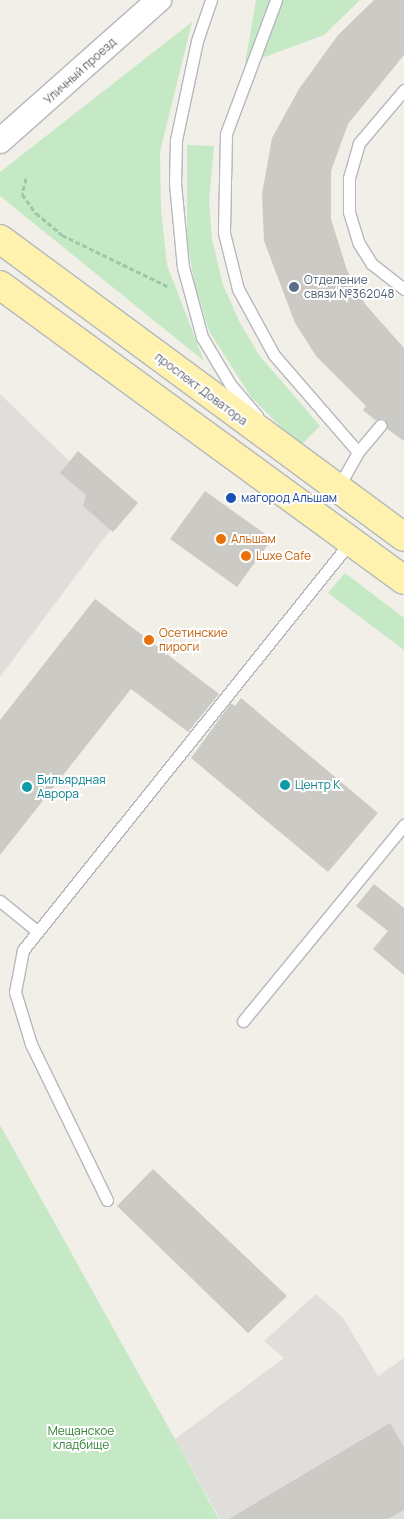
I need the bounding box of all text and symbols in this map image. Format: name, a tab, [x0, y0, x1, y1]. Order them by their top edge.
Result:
street label: Уличный проезд	[41, 35, 119, 107]
place label: Отделение связи №362048	[304, 273, 395, 301]
marker: Отделение связи №362048	[288, 281, 300, 293]
street label: проспект Доватора	[152, 350, 250, 428]
place label: магород Альшам	[241, 491, 337, 505]
marker: магород Альшам	[225, 492, 237, 504]
place label: Альшам	[231, 532, 276, 546]
marker: Альшам	[215, 533, 227, 545]
place label: Luxe Cafe	[256, 549, 311, 563]
marker: Luxe Cafe	[240, 550, 252, 562]
place label: Осетинские пироги	[159, 626, 228, 654]
marker: Осетинские пироги	[143, 634, 155, 646]
place label: Бильярдная Аврора	[37, 773, 106, 801]
place label: Центр К	[295, 778, 340, 792]
marker: Центр К	[279, 779, 291, 791]
marker: Бильярдная Аврора	[21, 781, 33, 793]
park label: Мещанское кладбище	[48, 1424, 114, 1452]

